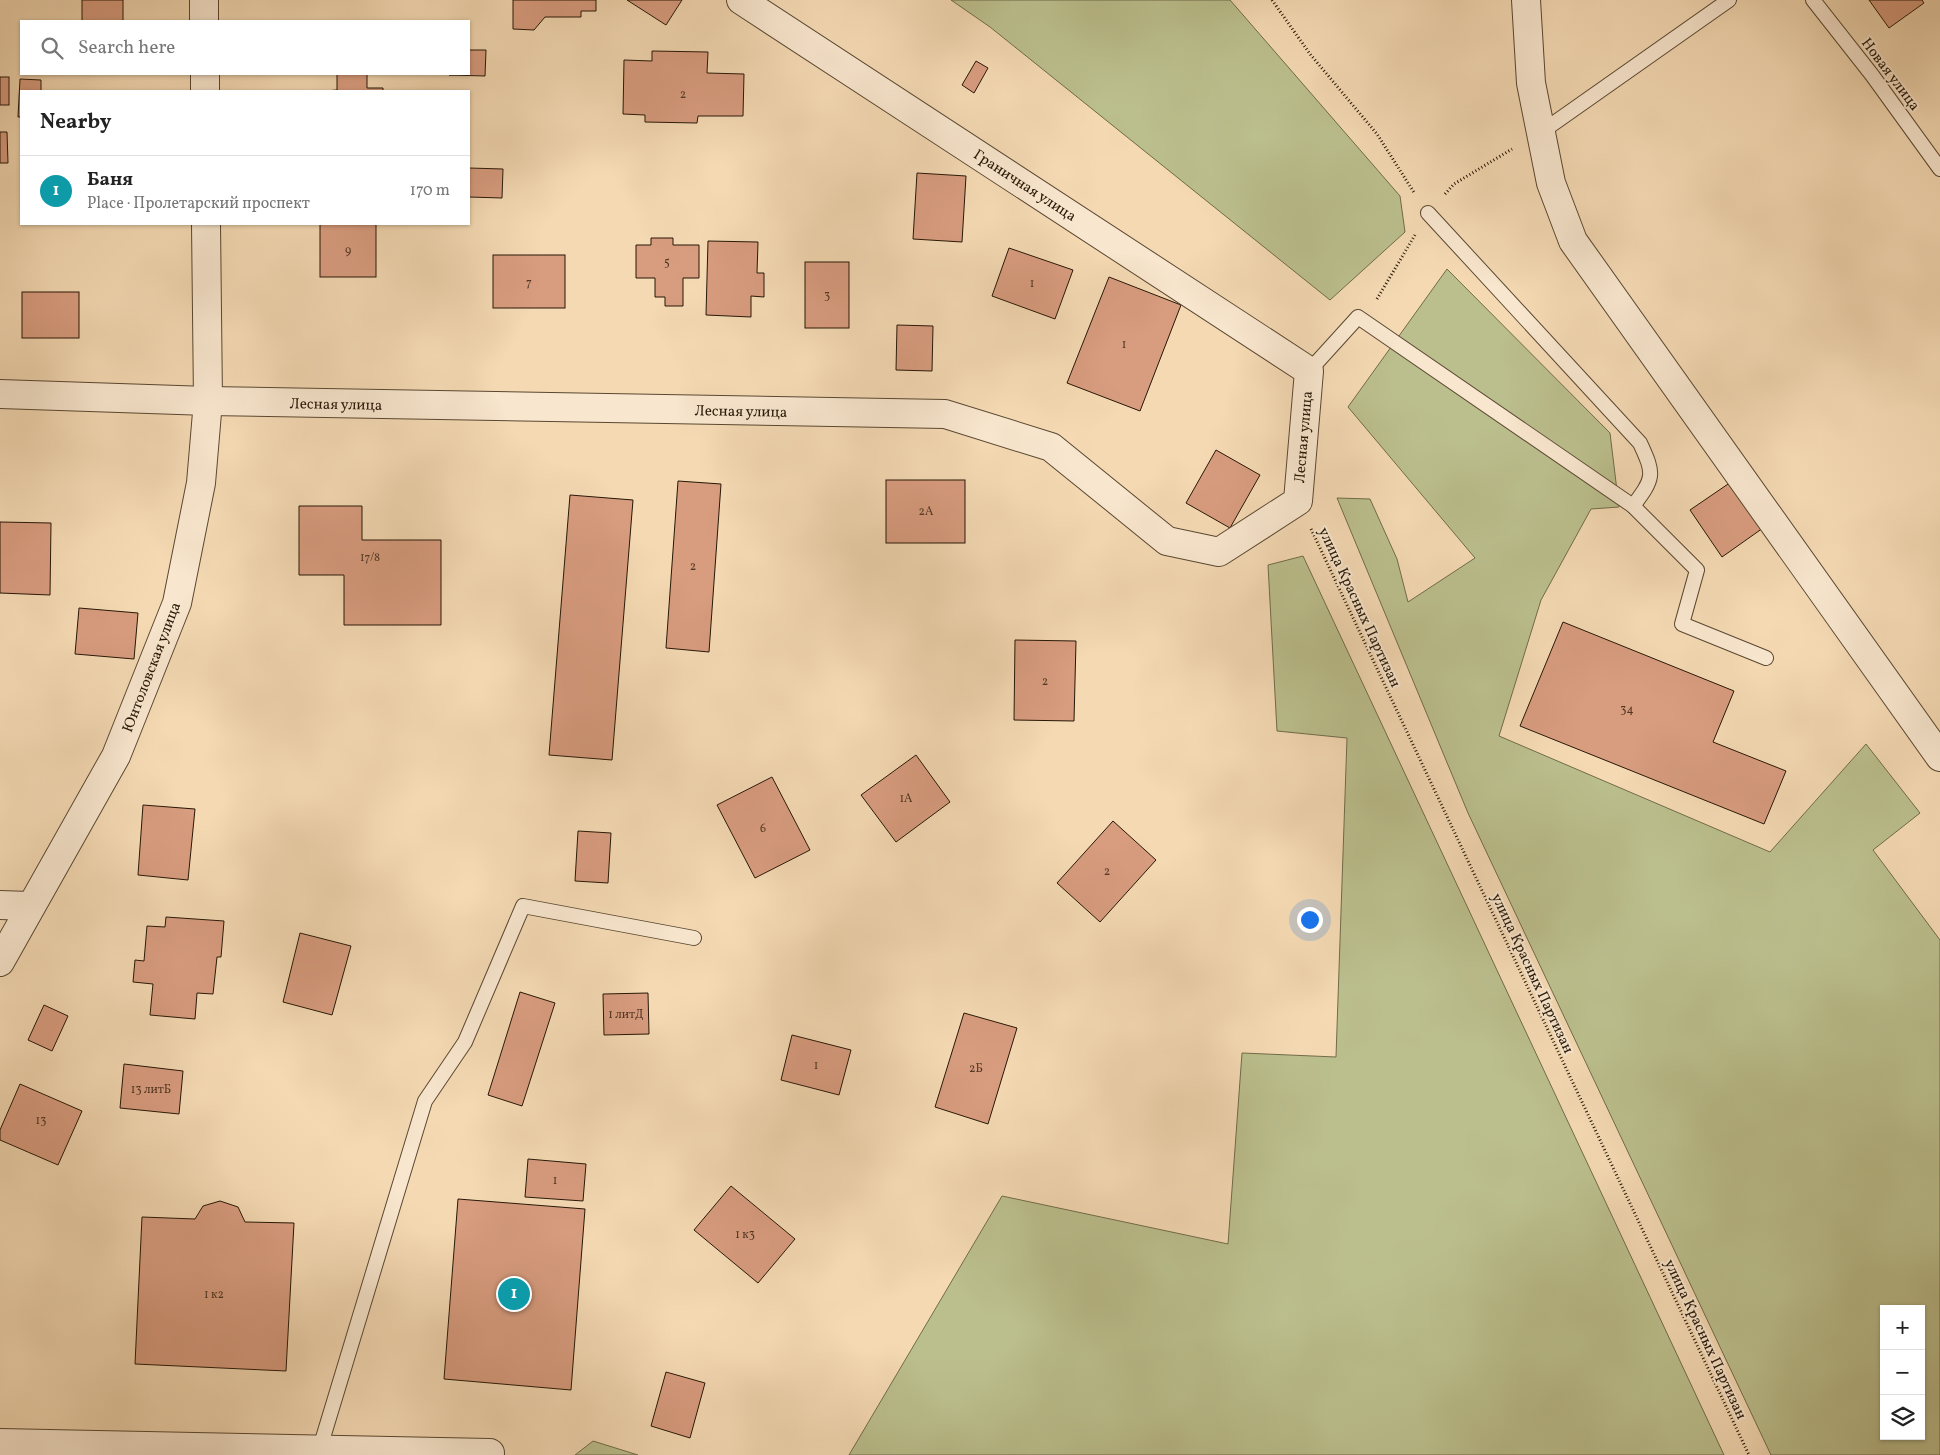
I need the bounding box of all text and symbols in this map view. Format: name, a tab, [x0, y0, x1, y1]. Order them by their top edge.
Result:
search box	[20, 20, 470, 75]
icon: search	[38, 34, 66, 62]
street label: Новая улица	[1855, 34, 1924, 116]
text: Search here	[78, 35, 175, 61]
house number: 2	[680, 87, 686, 103]
text: Nearby	[40, 108, 111, 137]
street label: Граничная улица	[969, 145, 1080, 227]
text: Баня	[87, 167, 133, 193]
text: 1	[53, 180, 59, 202]
text: 170 m	[410, 180, 450, 202]
text: Place · Пролетарский проспект	[87, 193, 310, 215]
house number: 9	[345, 243, 351, 259]
house number: 5	[664, 255, 670, 271]
house number: 7	[526, 275, 532, 291]
house number: 1	[1030, 276, 1034, 292]
house number: 3	[824, 288, 830, 304]
house number: 1	[1122, 337, 1126, 353]
street label: Лесная улица	[1290, 390, 1319, 484]
street label: Лесная улица	[289, 394, 382, 417]
street label: Лесная улица	[694, 401, 787, 424]
house number: 2А	[919, 504, 934, 520]
street label: улица Красных Партизан	[1312, 524, 1405, 691]
house number: 17/8	[360, 550, 380, 566]
house number: 2	[690, 559, 696, 575]
street label: Юнтоловская улица	[118, 599, 187, 736]
house number: 2	[1042, 674, 1048, 690]
house number: 34	[1620, 702, 1634, 718]
house number: 1А	[899, 791, 913, 807]
house number: 6	[760, 821, 766, 837]
house number: 2	[1104, 864, 1110, 880]
street label: улица Красных Партизан	[1485, 890, 1578, 1057]
your location	[1297, 907, 1323, 933]
house number: 1 литД	[608, 1007, 644, 1023]
house number: 1	[814, 1058, 818, 1074]
house number: 2Б	[969, 1061, 983, 1077]
house number: 13 литБ	[131, 1082, 171, 1098]
house number: 13	[36, 1113, 46, 1129]
house number: 1	[553, 1173, 557, 1189]
house number: 1 к3	[735, 1227, 755, 1243]
street label: улица Красных Партизан	[1658, 1256, 1751, 1423]
pin: 1	[498, 1275, 530, 1313]
house number: 1 к2	[204, 1287, 224, 1303]
map controls	[1880, 1305, 1925, 1440]
button: +	[1880, 1305, 1925, 1350]
button: −	[1880, 1350, 1925, 1395]
button: layers	[1880, 1395, 1925, 1440]

